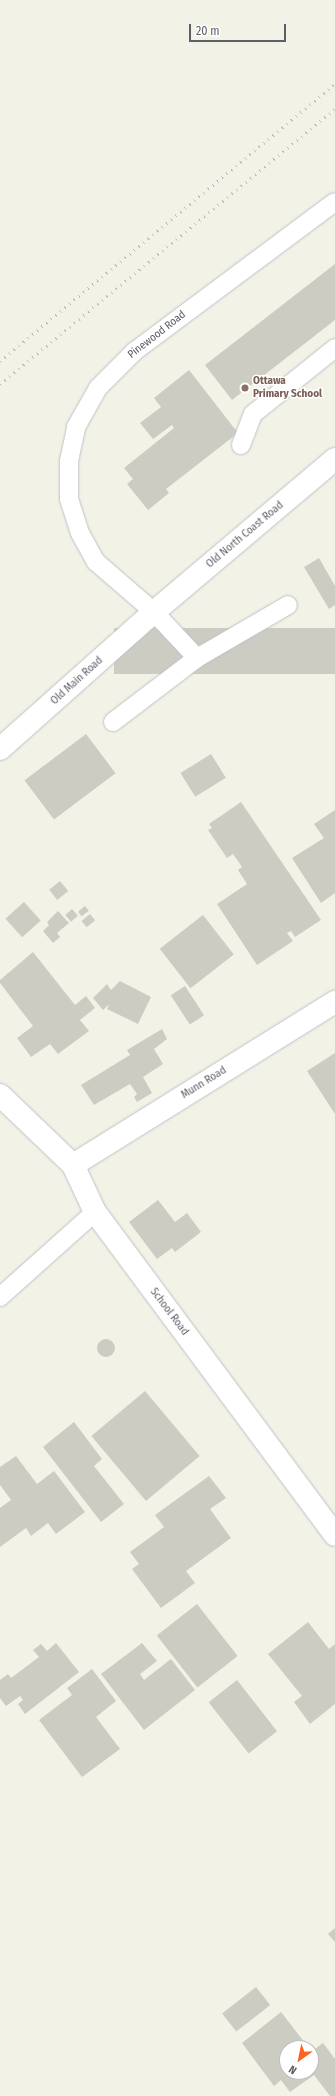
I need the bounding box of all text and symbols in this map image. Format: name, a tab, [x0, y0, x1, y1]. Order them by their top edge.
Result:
scale bar	[191, 16, 288, 42]
text: 20 m	[196, 24, 220, 38]
street label: Pinewood Road	[125, 308, 189, 362]
place label: Ottawa Primary School	[253, 375, 322, 401]
marker: Ottawa Primary School	[240, 383, 250, 393]
street label: Old North Coast Road	[204, 499, 286, 571]
street label: Old Main Road	[48, 654, 106, 708]
street label: Munn Road	[179, 1064, 229, 1102]
street label: School Road	[147, 1286, 191, 1338]
north arrow	[279, 2040, 319, 2080]
text: N	[286, 2062, 299, 2077]

